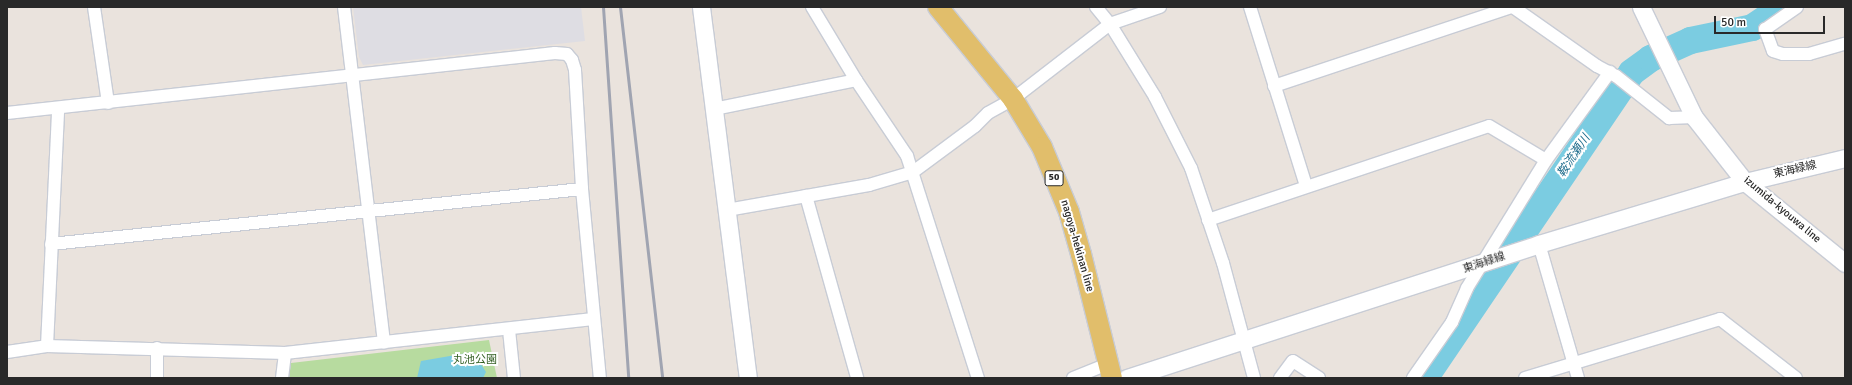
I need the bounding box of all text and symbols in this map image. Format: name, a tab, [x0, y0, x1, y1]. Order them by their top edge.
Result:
scale bar	[1716, 8, 1827, 34]
text: 50 m	[1721, 15, 1746, 30]
water label: 鞍流瀬川	[1555, 132, 1593, 180]
street label: 東海緑線	[1772, 159, 1818, 181]
road number: 50	[1044, 170, 1064, 186]
street label: izumida-kyouwa line	[1741, 174, 1823, 246]
street label: nagoya-hekinan line	[1058, 199, 1096, 293]
street label: 東海緑線	[1461, 250, 1507, 276]
park label: 丸池公園	[453, 353, 497, 367]

